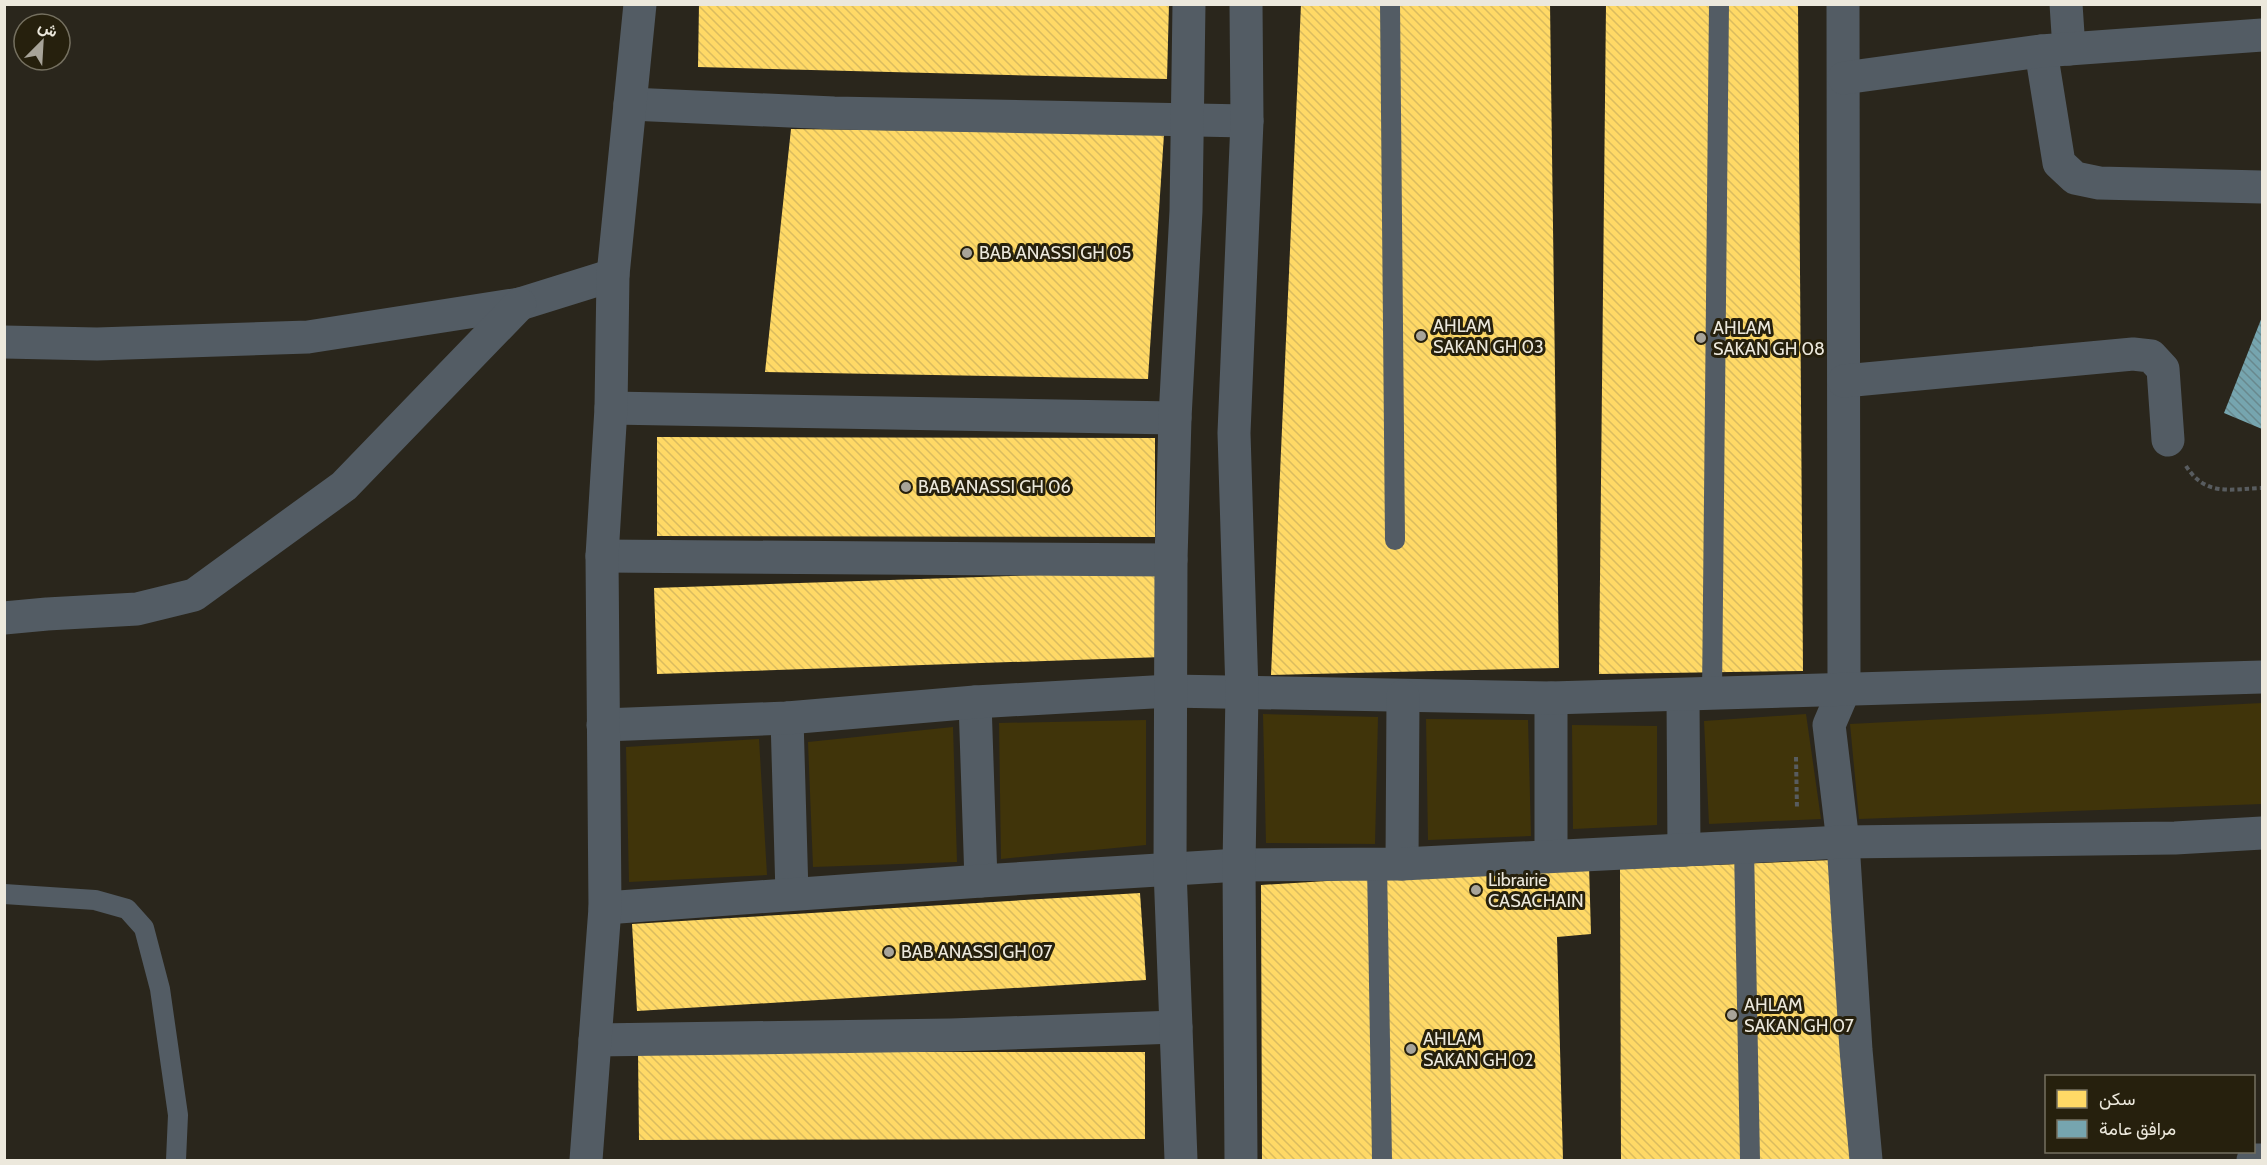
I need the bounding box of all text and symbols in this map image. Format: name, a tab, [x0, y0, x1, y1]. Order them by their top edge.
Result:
north arrow	[12, 12, 72, 72]
text: ش	[35, 16, 61, 41]
place label: BAB ANASSI GH 05	[979, 242, 1131, 264]
marker: BAB ANASSI GH 05	[960, 246, 974, 260]
place label: AHLAM SAKAN GH 03	[1433, 315, 1544, 358]
place label: AHLAM SAKAN GH 08	[1713, 317, 1825, 360]
marker: AHLAM SAKAN GH 03	[1414, 329, 1428, 343]
marker: AHLAM SAKAN GH 08	[1694, 331, 1708, 345]
place label: BAB ANASSI GH 06	[918, 476, 1071, 498]
marker: BAB ANASSI GH 06	[899, 480, 913, 494]
place label: Librairie CASACHAIN	[1488, 869, 1584, 912]
marker: Librairie CASACHAIN	[1469, 883, 1483, 897]
place label: BAB ANASSI GH 07	[901, 941, 1052, 963]
marker: BAB ANASSI GH 07	[882, 945, 896, 959]
place label: AHLAM SAKAN GH 07	[1744, 994, 1854, 1037]
marker: AHLAM SAKAN GH 07	[1725, 1008, 1739, 1022]
place label: AHLAM SAKAN GH 02	[1423, 1028, 1533, 1071]
marker: AHLAM SAKAN GH 02	[1404, 1042, 1418, 1056]
legend	[2045, 1075, 2255, 1153]
text: سكن	[2099, 1088, 2135, 1110]
text: مرافق عامة	[2099, 1118, 2176, 1140]

